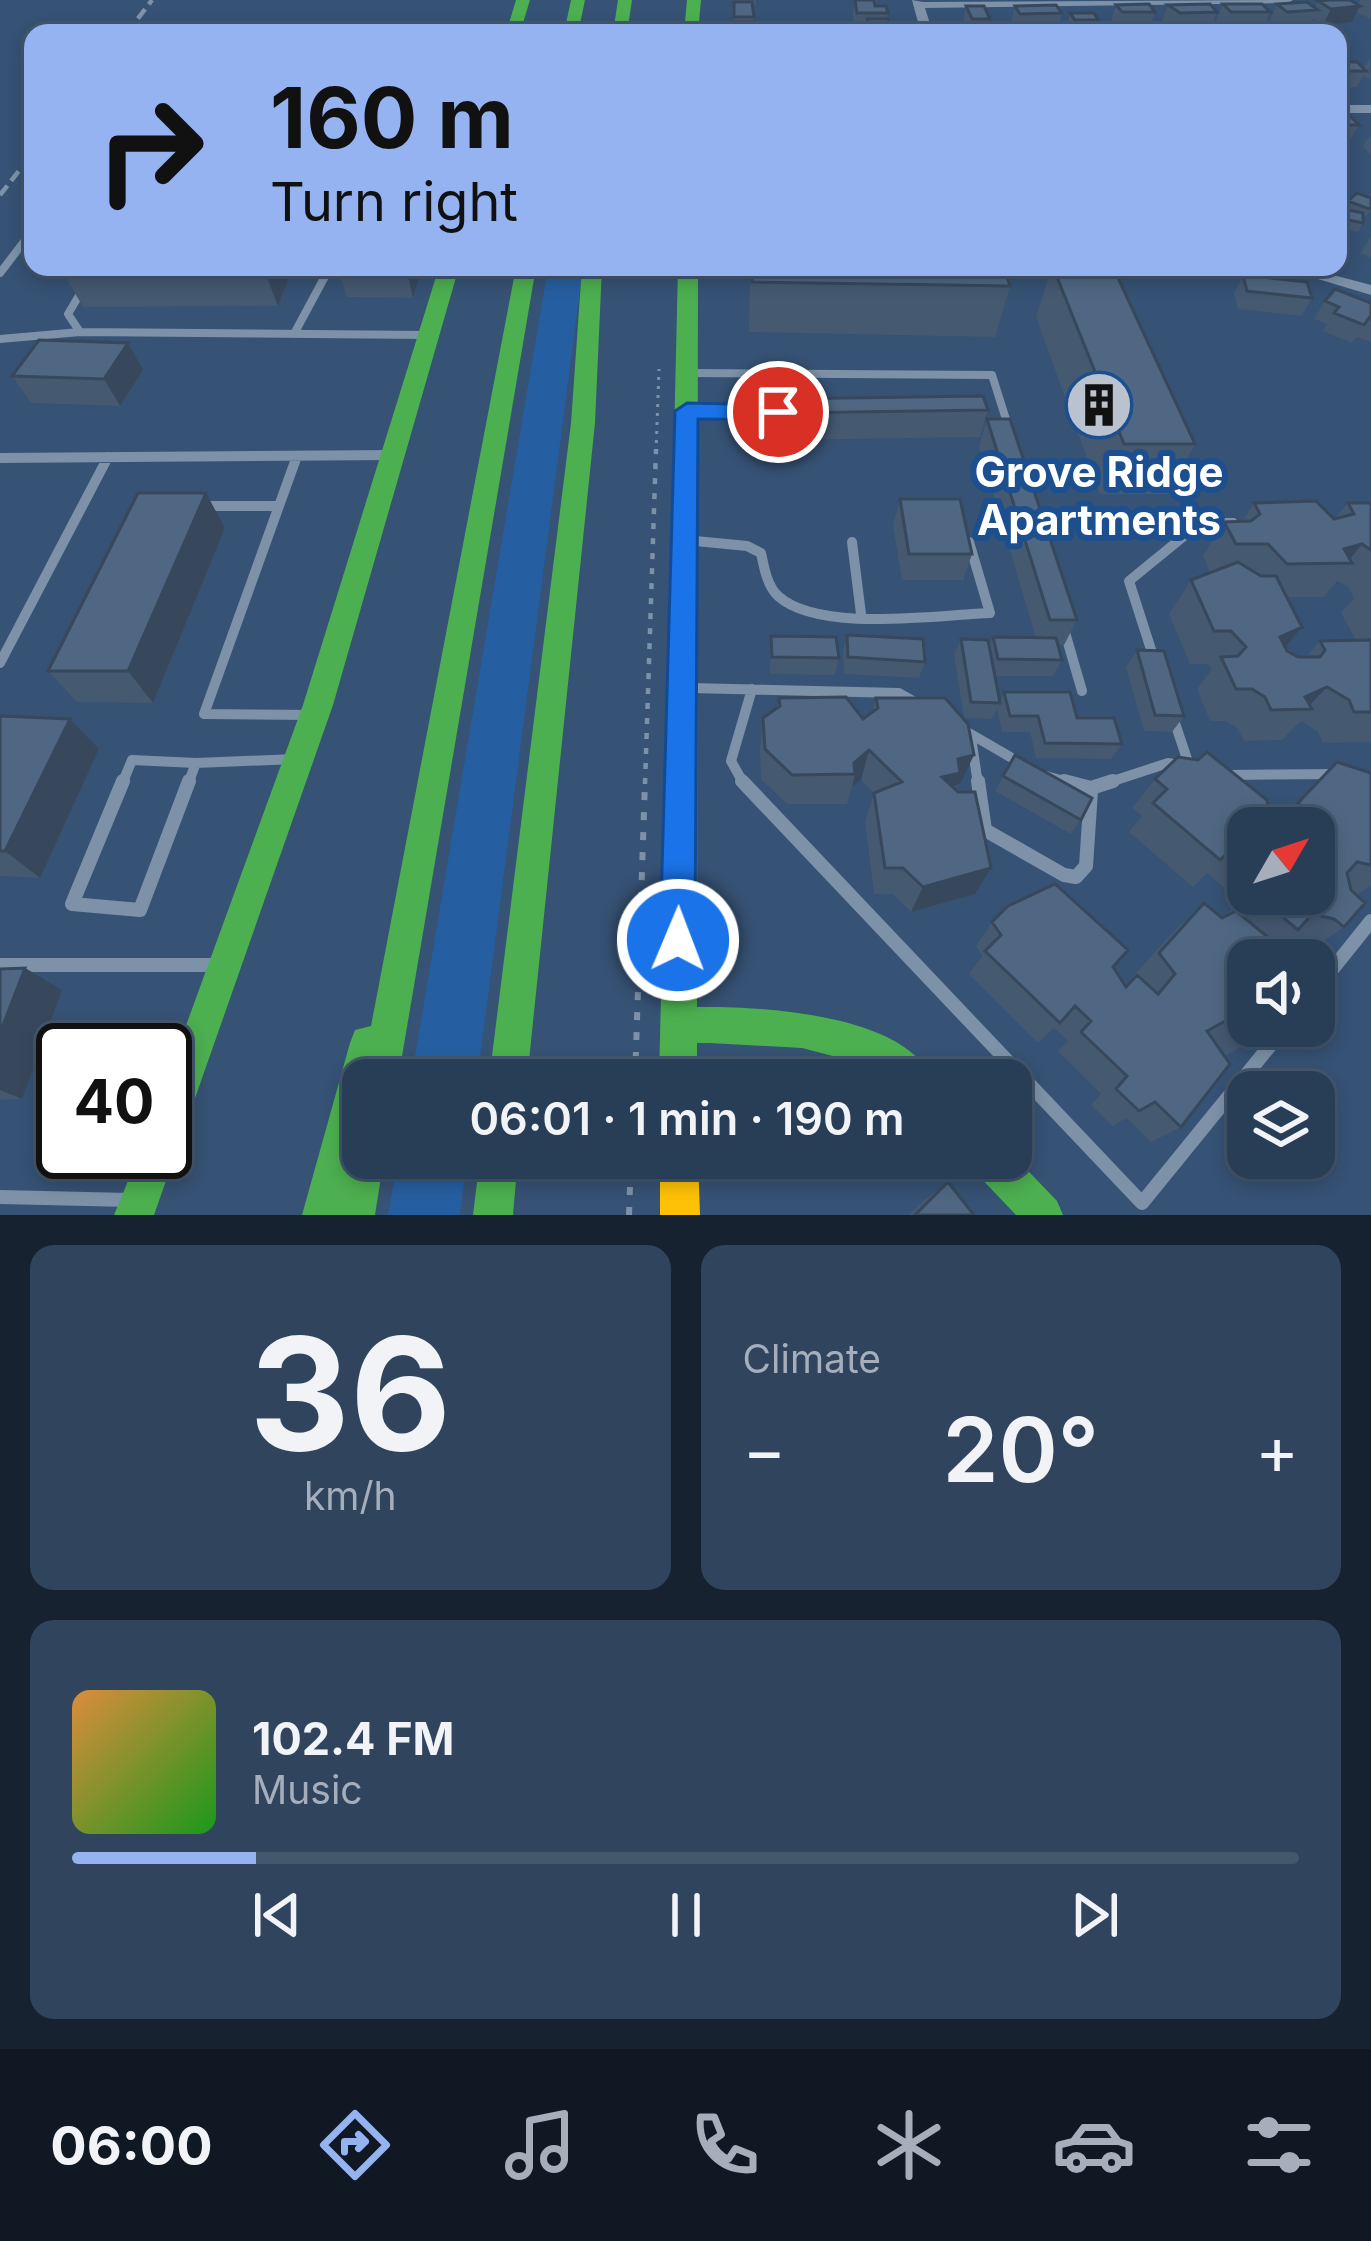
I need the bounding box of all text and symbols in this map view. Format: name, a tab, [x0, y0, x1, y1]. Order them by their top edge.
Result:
text: 160 m	[270, 67, 514, 168]
icon: right	[72, 72, 228, 228]
text: Turn right	[270, 169, 518, 234]
pin	[727, 361, 829, 463]
building icon: Grove Ridge Apartments	[1064, 370, 1134, 440]
icon: arrive	[745, 379, 811, 445]
place label: Grove Ridge Apartments	[975, 446, 1224, 545]
north arrow	[1227, 807, 1335, 915]
map controls	[1227, 807, 1335, 1179]
position arrow	[615, 877, 741, 1003]
button: sound	[1227, 939, 1335, 1047]
speed limit sign: 40	[36, 1023, 192, 1179]
button: layers	[1227, 1071, 1335, 1179]
text: 06:01 · 1 min · 190 m	[469, 1091, 905, 1146]
text: 36	[249, 1299, 451, 1488]
text: Climate	[743, 1335, 881, 1382]
text: 20°	[942, 1395, 1099, 1504]
text: −	[743, 1410, 786, 1490]
text: +	[1255, 1410, 1299, 1490]
text: km/h	[304, 1472, 397, 1519]
text: 102.4 FM	[252, 1711, 455, 1766]
text: Music	[252, 1766, 363, 1813]
icon: previous	[244, 1882, 310, 1948]
icon: pause	[653, 1882, 719, 1948]
icon: next	[1062, 1882, 1128, 1948]
icon: directions	[313, 2103, 397, 2187]
icon: music	[498, 2103, 582, 2187]
icon: phone	[683, 2103, 767, 2187]
icon: climate	[867, 2103, 951, 2187]
icon: car	[1052, 2103, 1136, 2187]
icon: filters	[1237, 2103, 1321, 2187]
text: 06:00	[50, 2113, 213, 2178]

